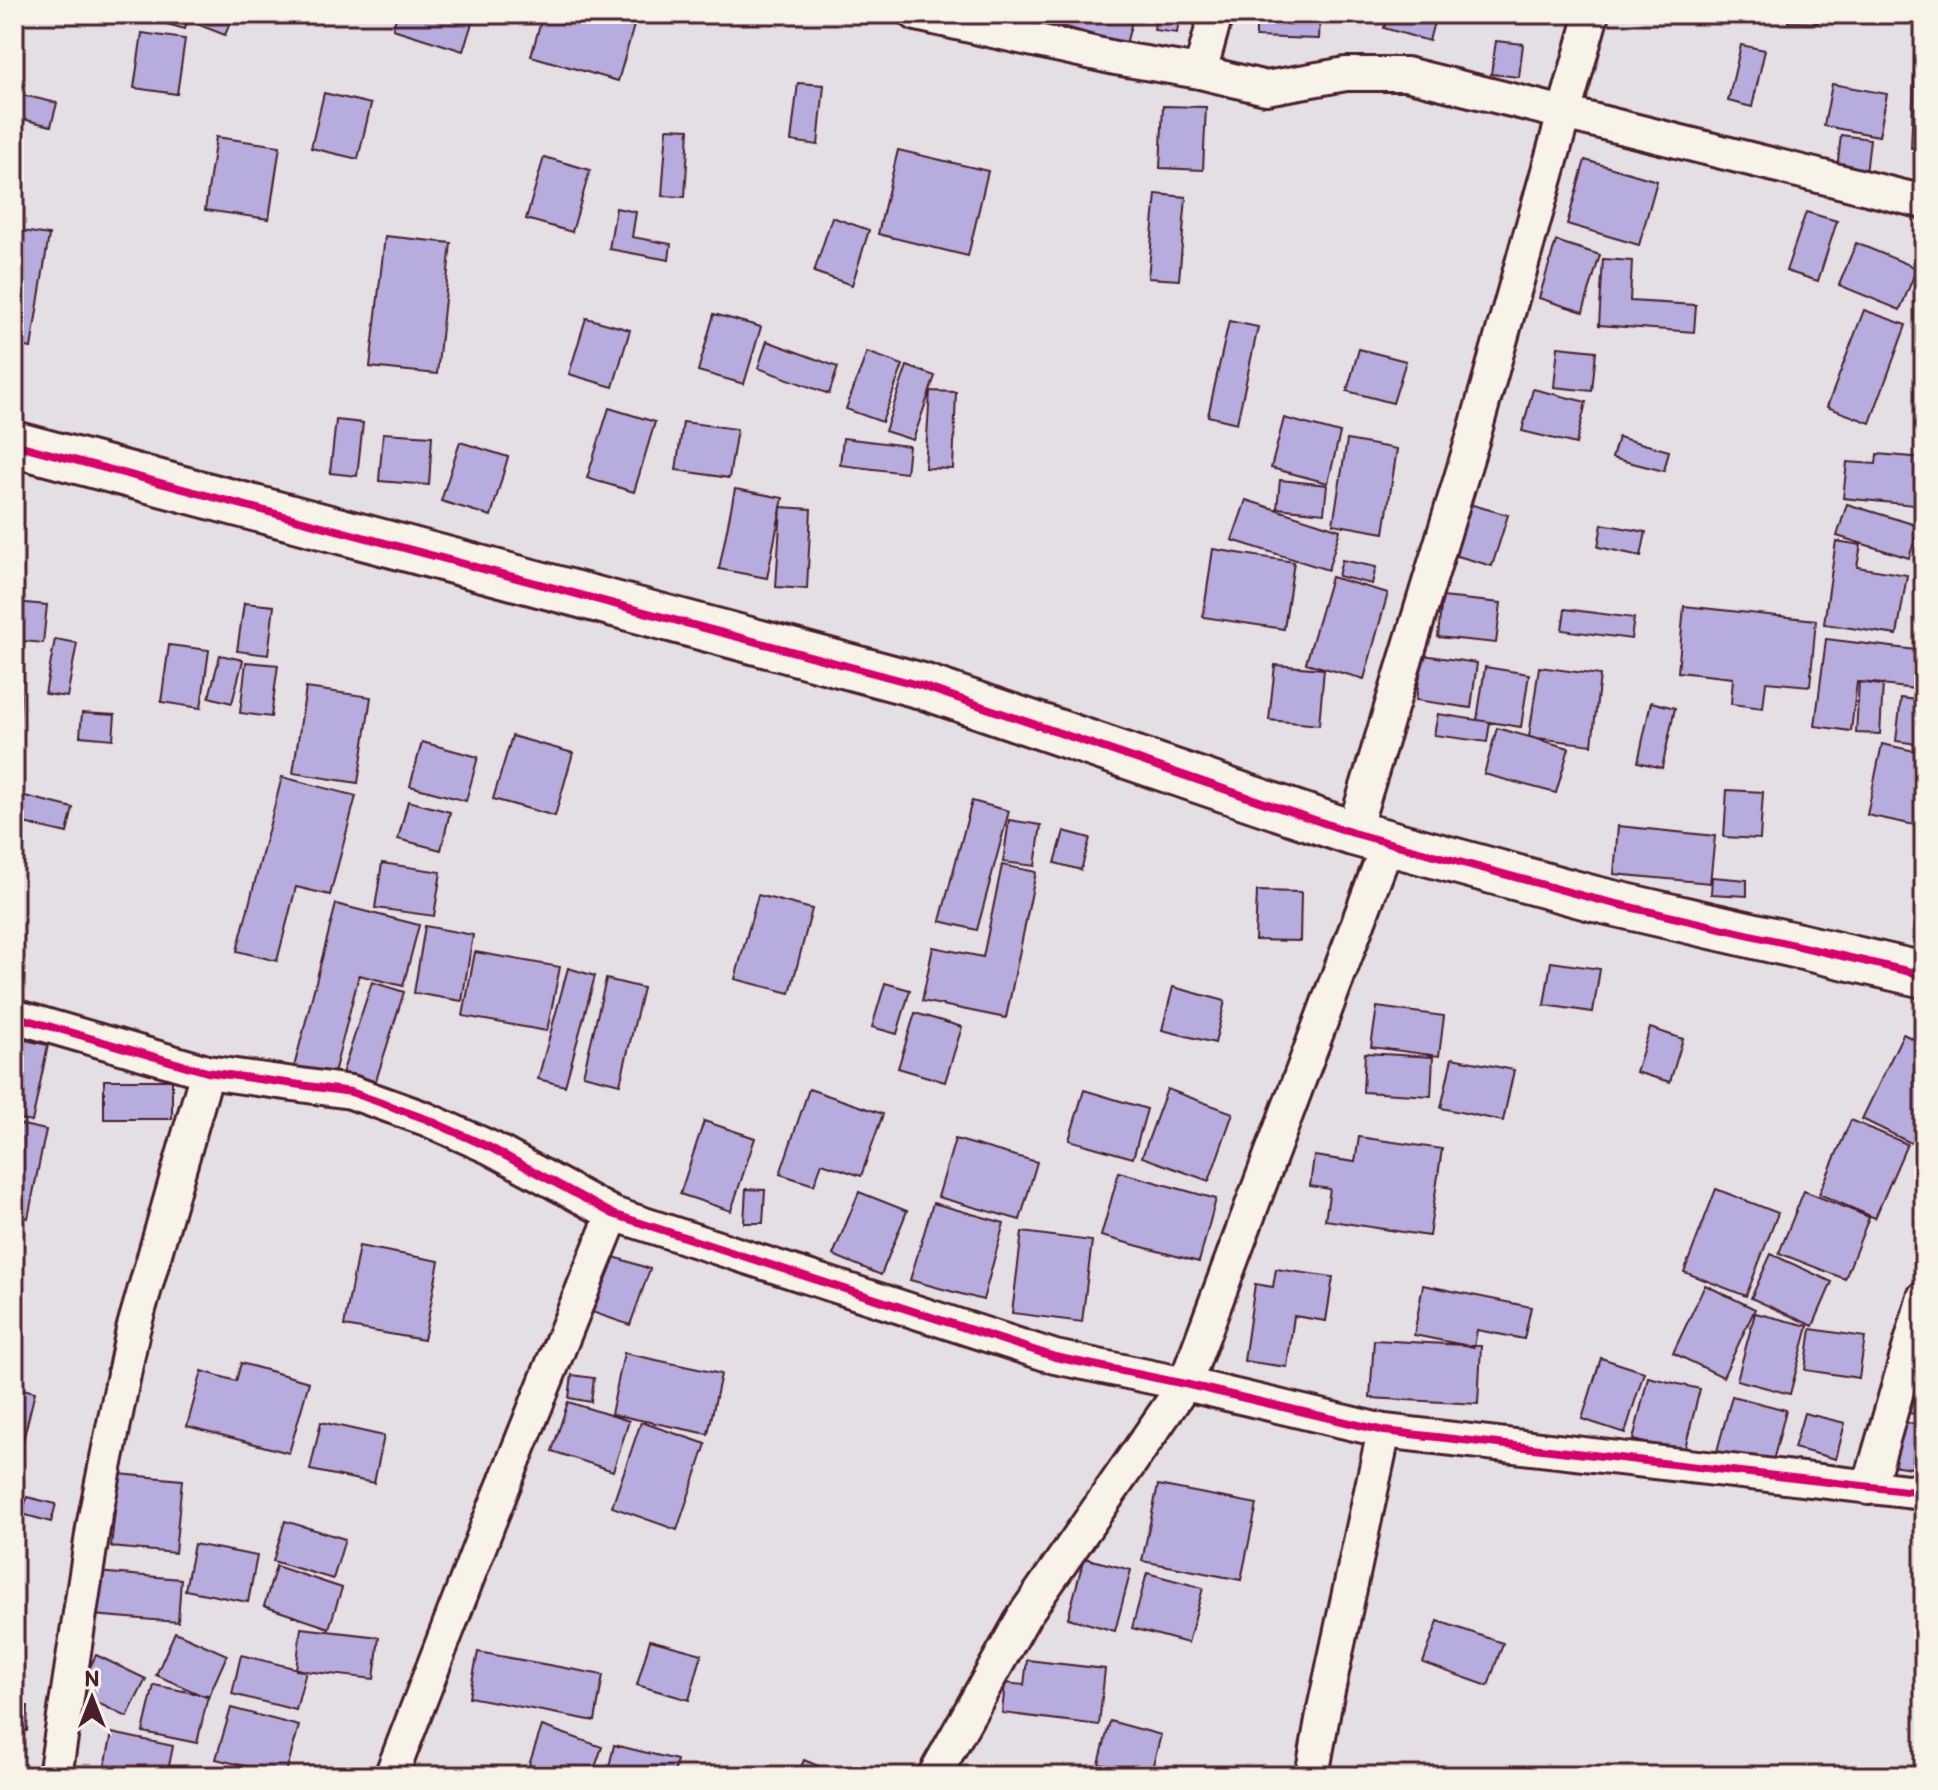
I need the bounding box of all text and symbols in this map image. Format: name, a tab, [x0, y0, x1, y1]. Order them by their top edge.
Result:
north arrow	[52, 1658, 132, 1738]
text: N	[85, 1665, 99, 1692]

